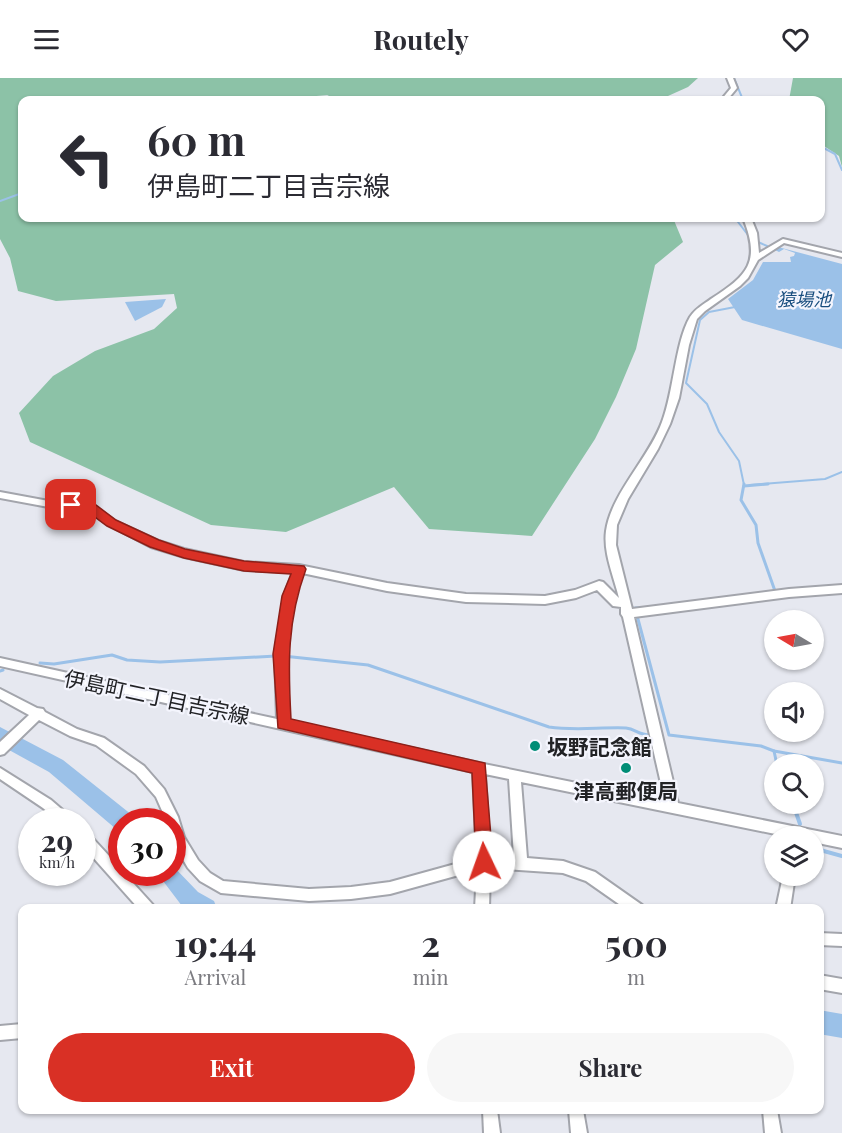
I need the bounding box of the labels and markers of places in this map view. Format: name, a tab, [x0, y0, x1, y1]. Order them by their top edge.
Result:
pin	[45, 479, 96, 530]
place label: 坂野記念館	[547, 732, 652, 760]
marker: 坂野記念館	[528, 739, 542, 753]
marker: 津高郵便局	[619, 761, 633, 775]
place label: 津高郵便局	[574, 776, 679, 804]

